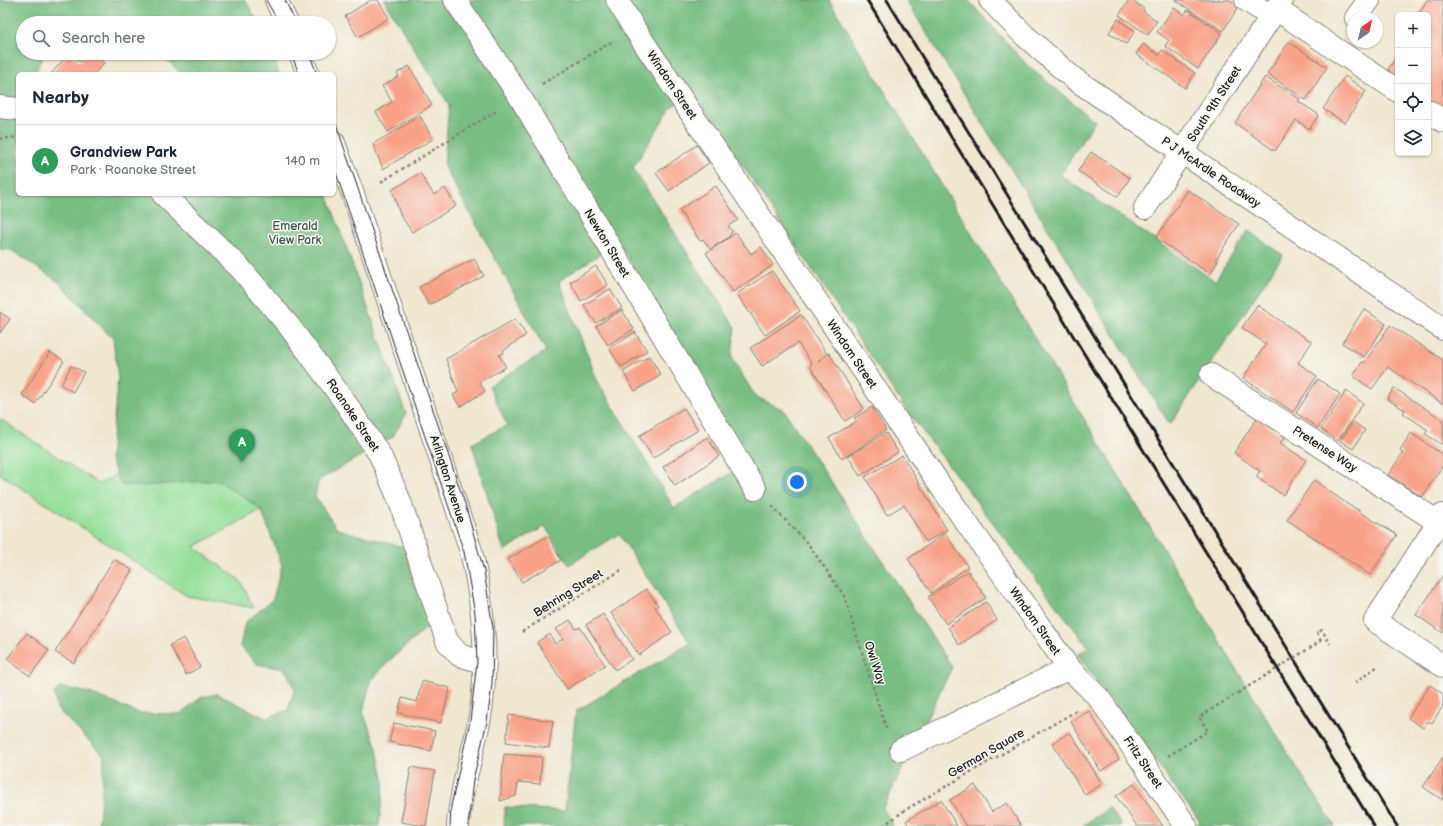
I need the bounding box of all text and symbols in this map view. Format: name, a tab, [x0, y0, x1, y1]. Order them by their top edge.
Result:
north arrow	[1347, 12, 1383, 48]
map controls	[1395, 12, 1431, 156]
button: +	[1395, 12, 1431, 48]
search box	[16, 16, 336, 60]
icon: search	[30, 27, 52, 49]
text: Search here	[62, 29, 145, 48]
street label: Windom Street	[643, 48, 700, 123]
button: −	[1395, 48, 1431, 84]
street label: South 9th Street	[1184, 63, 1245, 145]
button: locate	[1395, 84, 1431, 120]
text: Nearby	[32, 88, 89, 108]
button: layers	[1395, 120, 1431, 156]
street label: P J McArdle Roadway	[1158, 134, 1264, 212]
text: Grandview Park	[70, 143, 177, 162]
text: A	[41, 153, 49, 169]
text: 140 m	[285, 153, 320, 169]
text: Park · Roanoke Street	[70, 162, 196, 178]
street label: Newton Street	[580, 206, 633, 280]
park label: Emerald View Park	[269, 219, 321, 248]
street label: Windom Street	[823, 317, 880, 392]
street label: Roanoke Street	[323, 376, 383, 455]
street label: Pretense Way	[1290, 423, 1360, 476]
pin: A	[229, 429, 255, 462]
street label: Arlington Avenue	[426, 433, 469, 525]
your location	[787, 472, 807, 492]
street label: Behring Street	[531, 566, 606, 621]
street label: Windom Street	[1006, 584, 1064, 658]
street label: Owl Way	[860, 639, 889, 687]
street label: German Square	[945, 725, 1027, 781]
street label: Fritz Street	[1120, 733, 1166, 791]

